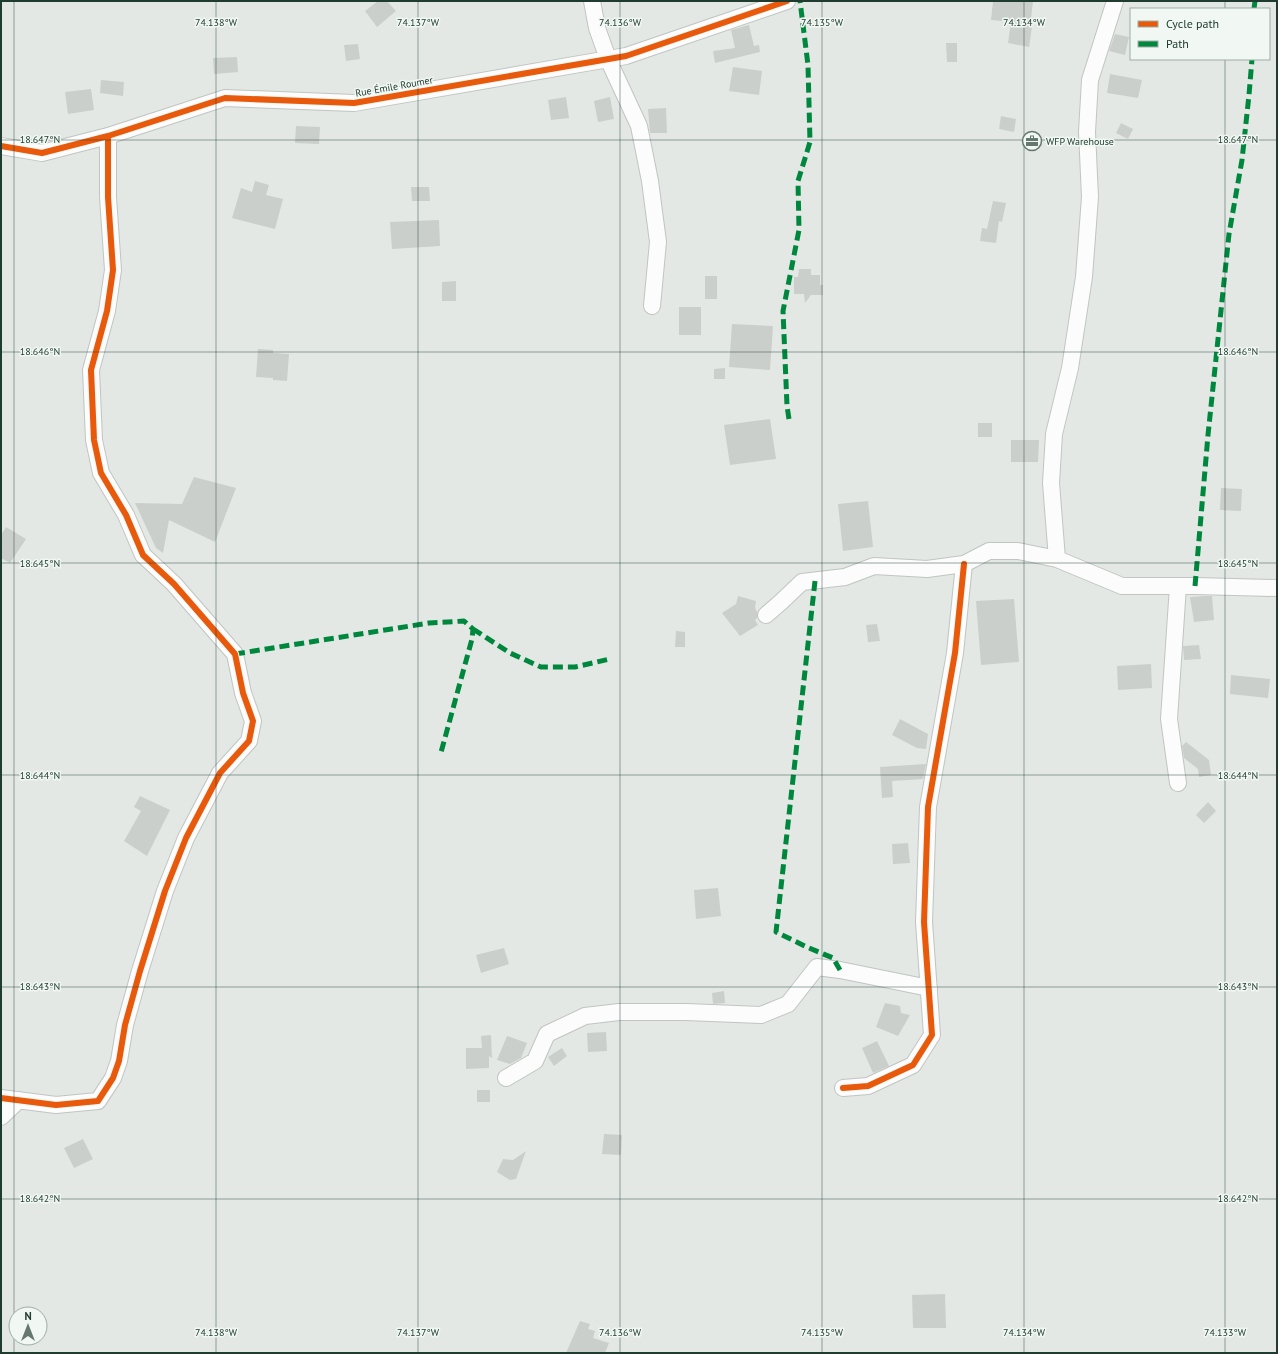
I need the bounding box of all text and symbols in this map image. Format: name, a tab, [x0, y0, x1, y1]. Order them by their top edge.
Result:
legend	[1130, 8, 1270, 60]
text: 74.138°W	[195, 16, 238, 29]
text: 74.137°W	[397, 16, 440, 29]
text: 74.136°W	[599, 16, 642, 29]
text: 74.135°W	[801, 16, 844, 29]
text: 74.134°W	[1003, 16, 1046, 29]
text: Cycle path	[1166, 16, 1219, 31]
text: Path	[1166, 36, 1189, 51]
street label: Rue Émile Roumer	[354, 73, 435, 100]
office icon: WFP Warehouse	[1021, 130, 1043, 152]
text: 18.647°N	[20, 133, 60, 146]
text: 18.647°N	[1218, 133, 1258, 146]
place label: WFP Warehouse	[1046, 135, 1114, 148]
text: 18.646°N	[20, 345, 60, 358]
text: 18.646°N	[1218, 345, 1258, 358]
text: 18.645°N	[20, 557, 60, 570]
text: 18.645°N	[1218, 557, 1258, 570]
text: 18.644°N	[20, 769, 60, 782]
text: 18.644°N	[1218, 769, 1258, 782]
text: 18.643°N	[20, 980, 60, 993]
text: 18.643°N	[1218, 980, 1258, 993]
text: 18.642°N	[20, 1192, 60, 1205]
text: 18.642°N	[1218, 1192, 1258, 1205]
north arrow	[8, 1306, 48, 1346]
text: N	[24, 1309, 32, 1323]
text: 74.138°W	[195, 1326, 238, 1339]
text: 74.137°W	[397, 1326, 440, 1339]
text: 74.136°W	[599, 1326, 642, 1339]
text: 74.135°W	[801, 1326, 844, 1339]
text: 74.134°W	[1003, 1326, 1046, 1339]
text: 74.133°W	[1204, 1326, 1247, 1339]

